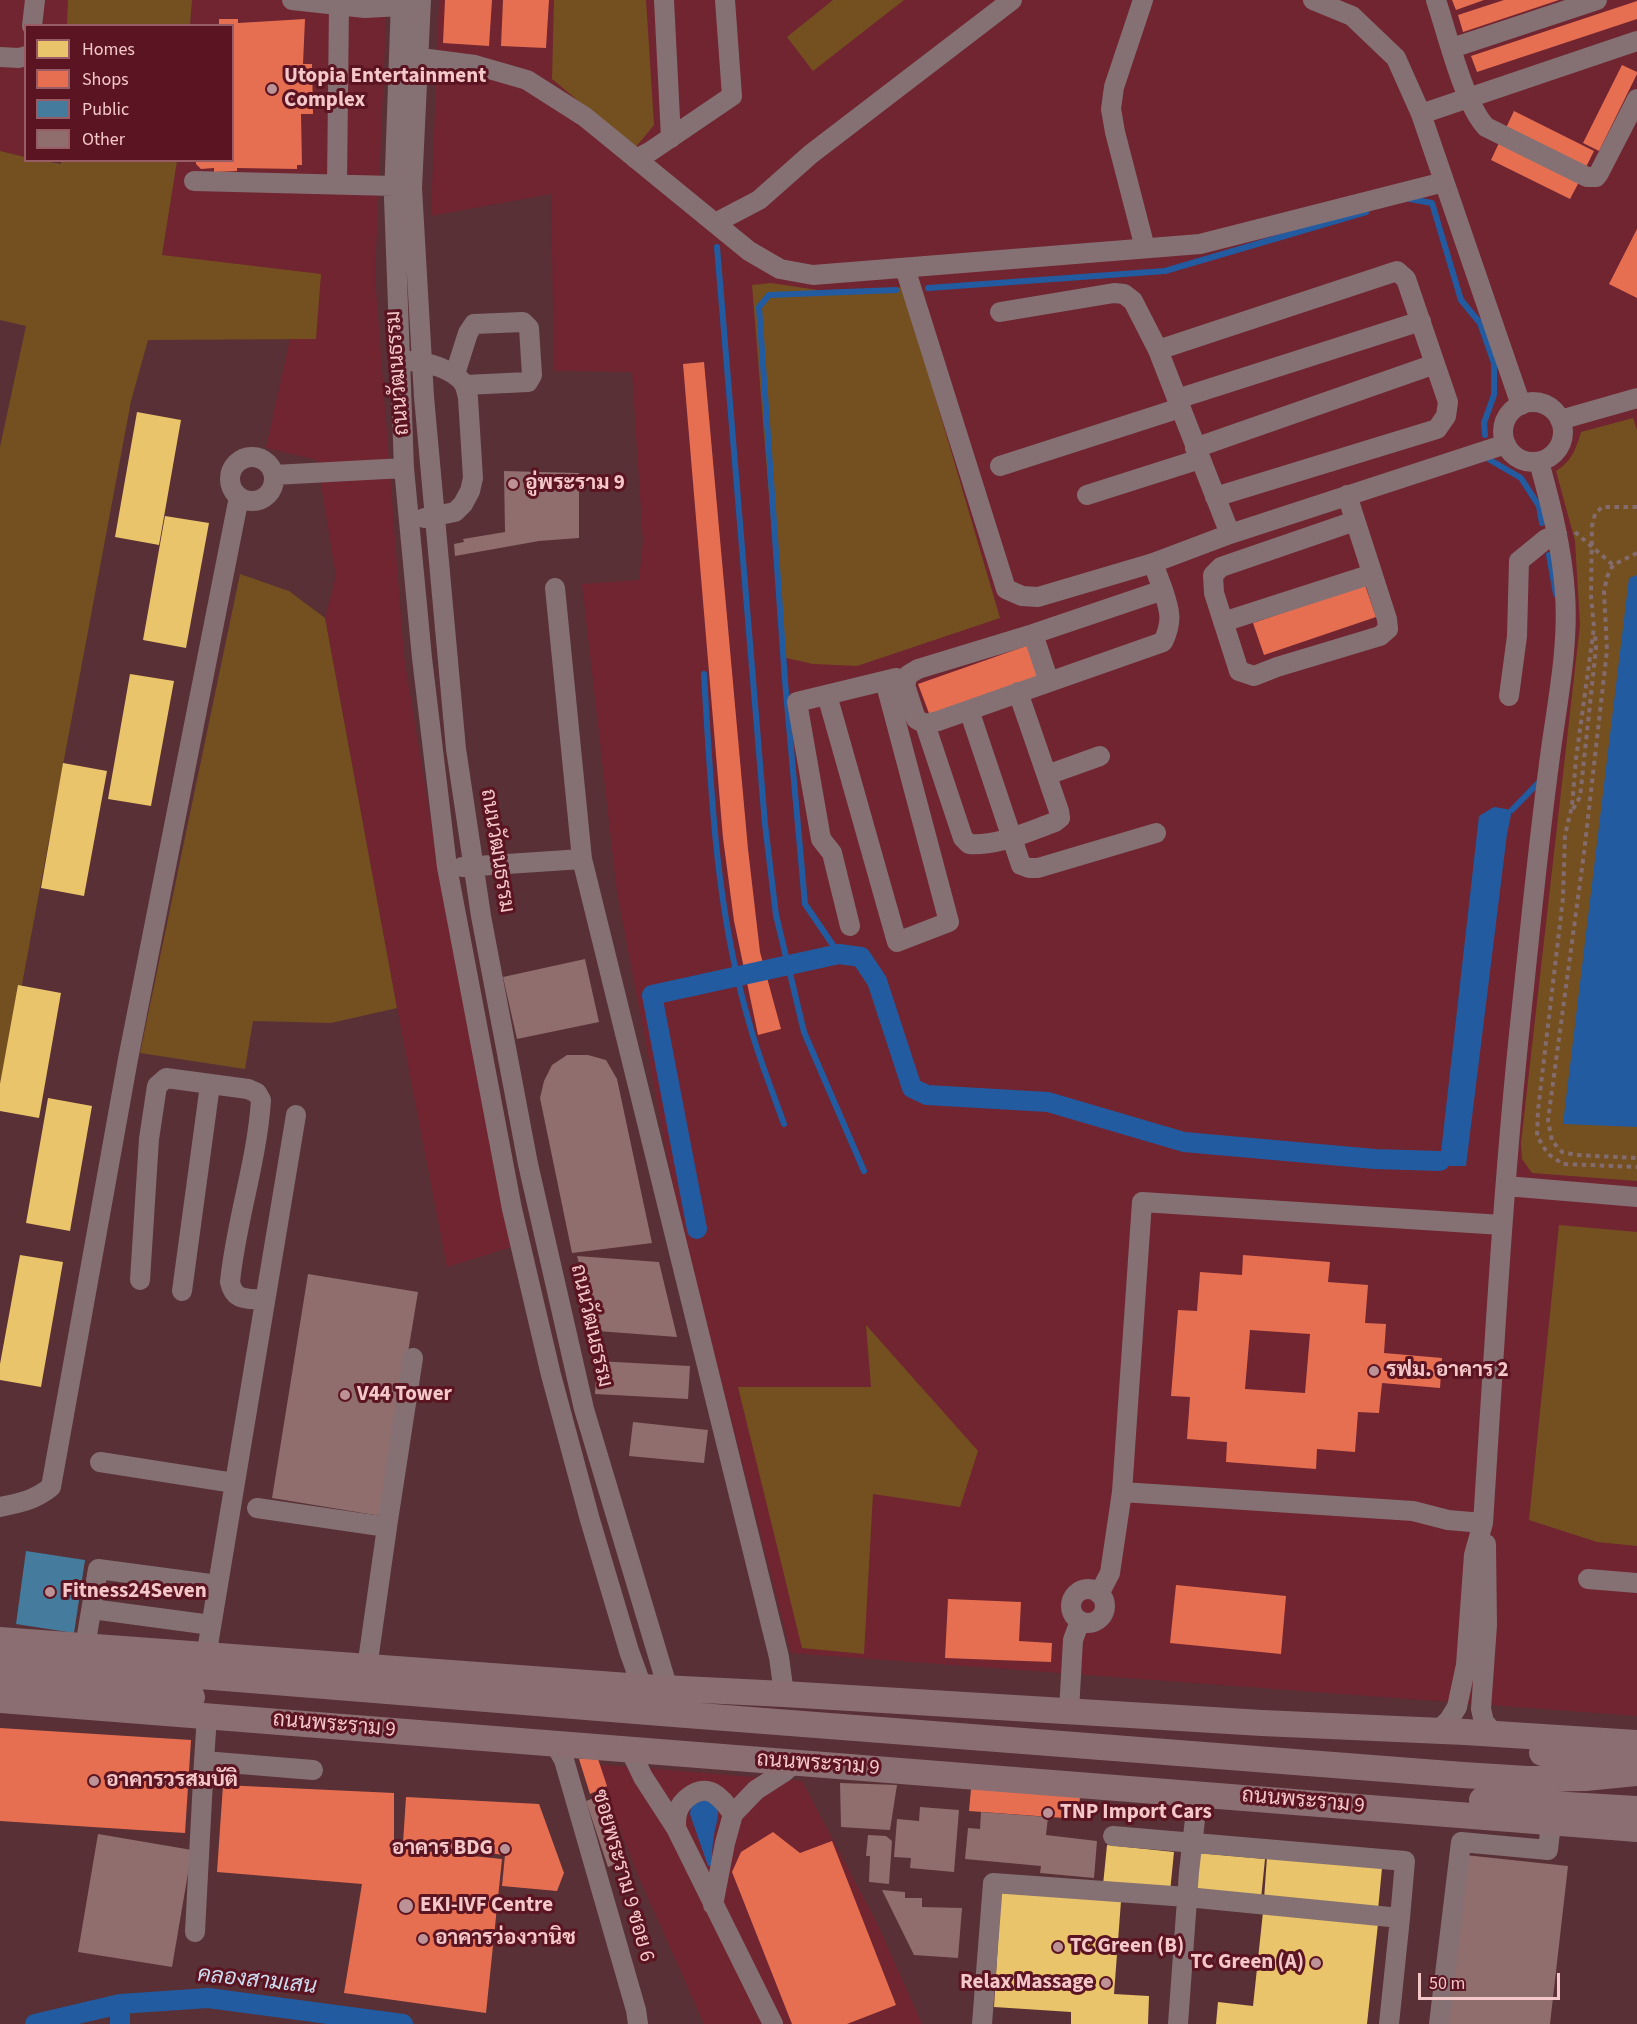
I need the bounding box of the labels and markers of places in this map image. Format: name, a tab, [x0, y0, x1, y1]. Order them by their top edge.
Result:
place label: Utopia Entertainment Complex	[284, 64, 486, 114]
marker: Utopia Entertainment Complex	[265, 82, 279, 96]
place label: อู่พระราม 9	[525, 471, 625, 497]
marker: อู่พระราม 9	[506, 477, 520, 491]
place label: รฟม. อาคาร 2	[1386, 1358, 1509, 1384]
marker: รฟม. อาคาร 2	[1367, 1364, 1381, 1378]
place label: V44 Tower	[357, 1382, 452, 1408]
marker: V44 Tower	[338, 1388, 352, 1402]
place label: Fitness24Seven	[62, 1579, 207, 1605]
marker: Fitness24Seven	[43, 1585, 57, 1599]
place label: อาคารวรสมบัติ	[106, 1768, 238, 1794]
marker: อาคารวรสมบัติ	[87, 1774, 101, 1788]
place label: TNP Import Cars	[1060, 1800, 1212, 1826]
marker: TNP Import Cars	[1041, 1806, 1055, 1820]
place label: อาคาร BDG	[392, 1836, 493, 1862]
marker: อาคาร BDG	[498, 1842, 512, 1856]
place label: EKI-IVF Centre	[420, 1893, 553, 1919]
marker: EKI-IVF Centre	[397, 1897, 415, 1915]
place label: อาคารว่องวานิช	[435, 1926, 576, 1952]
marker: อาคารว่องวานิช	[416, 1932, 430, 1946]
place label: TC Green (B)	[1070, 1934, 1184, 1960]
marker: TC Green (B)	[1051, 1940, 1065, 1954]
place label: TC Green (A)	[1191, 1950, 1304, 1976]
marker: TC Green (A)	[1309, 1956, 1323, 1970]
place label: Relax Massage	[960, 1970, 1094, 1996]
marker: Relax Massage	[1099, 1976, 1113, 1990]

